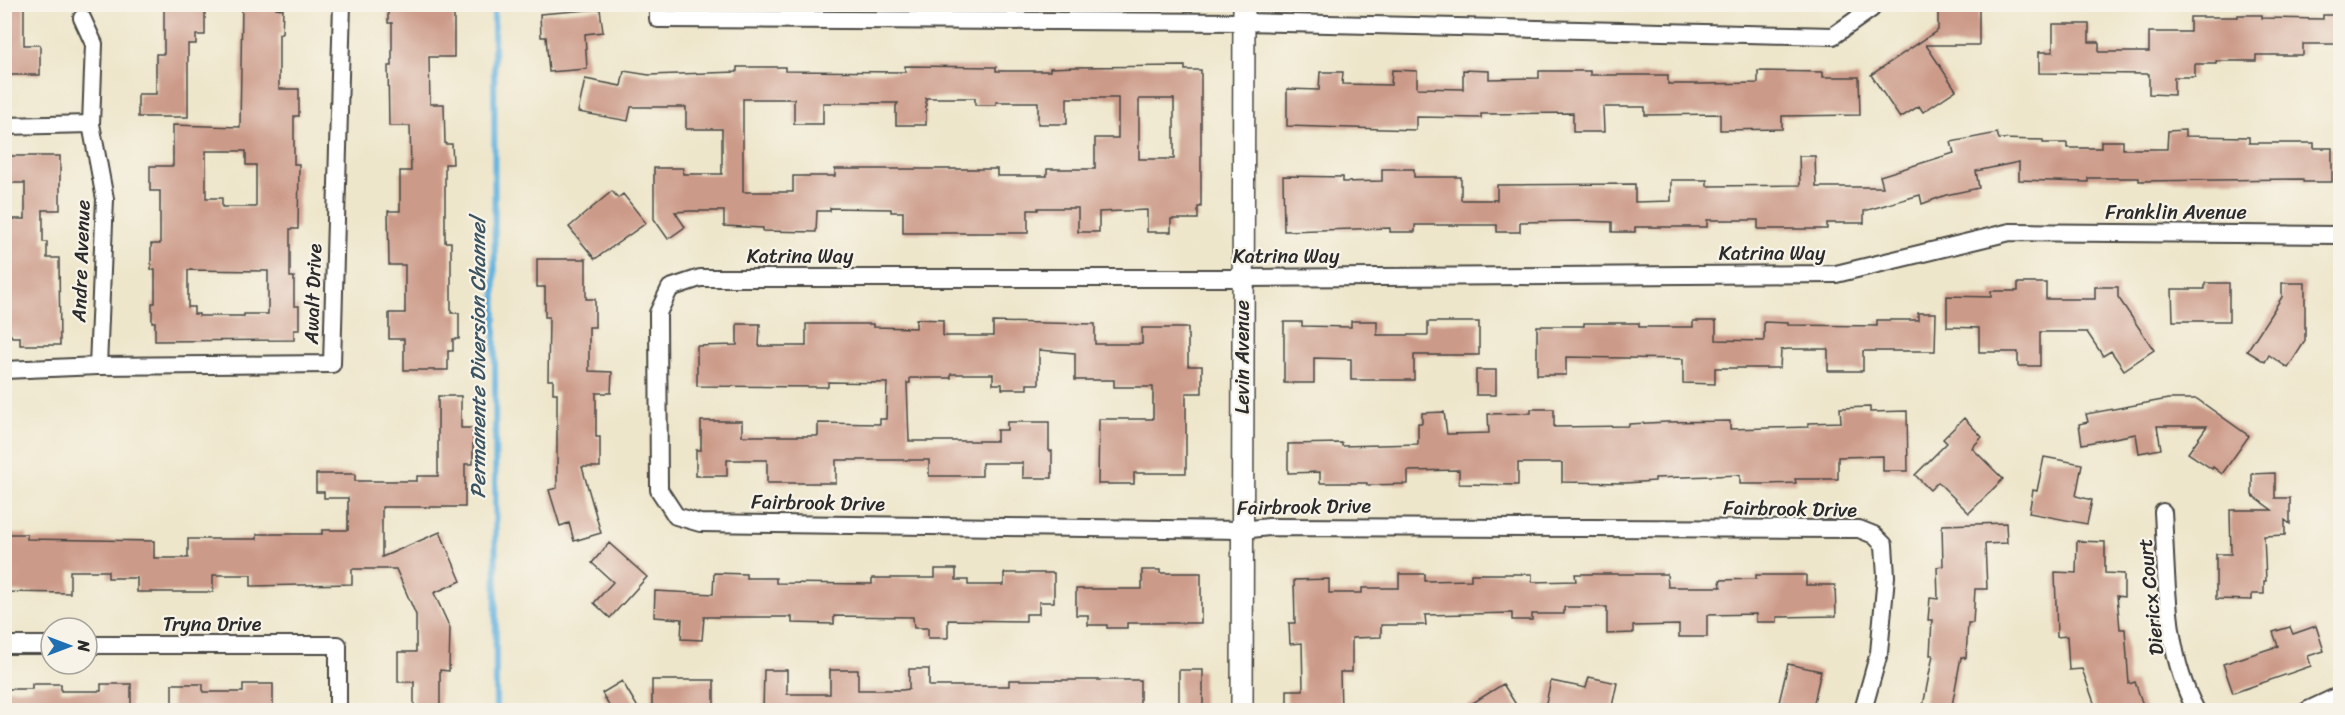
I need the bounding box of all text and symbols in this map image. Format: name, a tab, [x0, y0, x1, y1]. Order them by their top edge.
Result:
street label: Franklin Avenue	[2105, 195, 2247, 230]
street label: Andre Avenue	[61, 199, 101, 324]
water label: Permanente Diversion Channel	[459, 212, 497, 499]
street label: Katrina Way	[1719, 236, 1826, 271]
street label: Katrina Way	[747, 239, 854, 274]
street label: Katrina Way	[1233, 239, 1340, 274]
street label: Awalt Drive	[294, 243, 332, 346]
street label: Levin Avenue	[1225, 300, 1260, 414]
street label: Fairbrook Drive	[751, 484, 886, 522]
street label: Fairbrook Drive	[1237, 488, 1372, 526]
street label: Fairbrook Drive	[1723, 490, 1858, 528]
street label: Diericx Court	[2127, 537, 2175, 657]
street label: Tryna Drive	[163, 607, 262, 642]
north arrow	[39, 616, 99, 676]
text: N	[69, 639, 98, 652]

